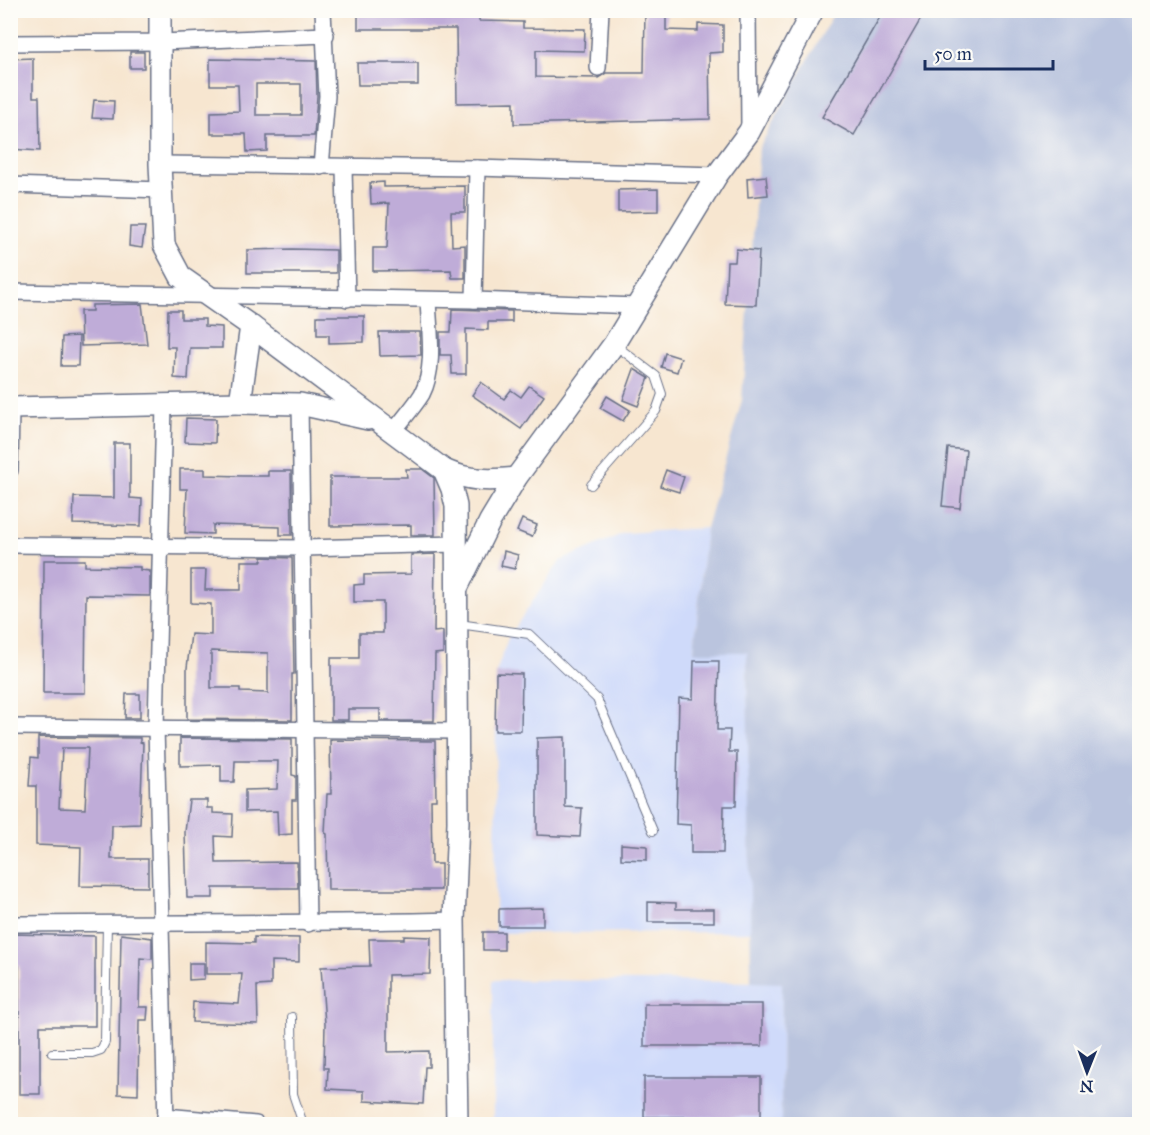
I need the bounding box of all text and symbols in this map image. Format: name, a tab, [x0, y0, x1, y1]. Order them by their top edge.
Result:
scale bar	[925, 33, 1052, 71]
text: 50 m	[934, 43, 972, 65]
north arrow	[1057, 1042, 1117, 1102]
text: N	[1079, 1077, 1094, 1096]

